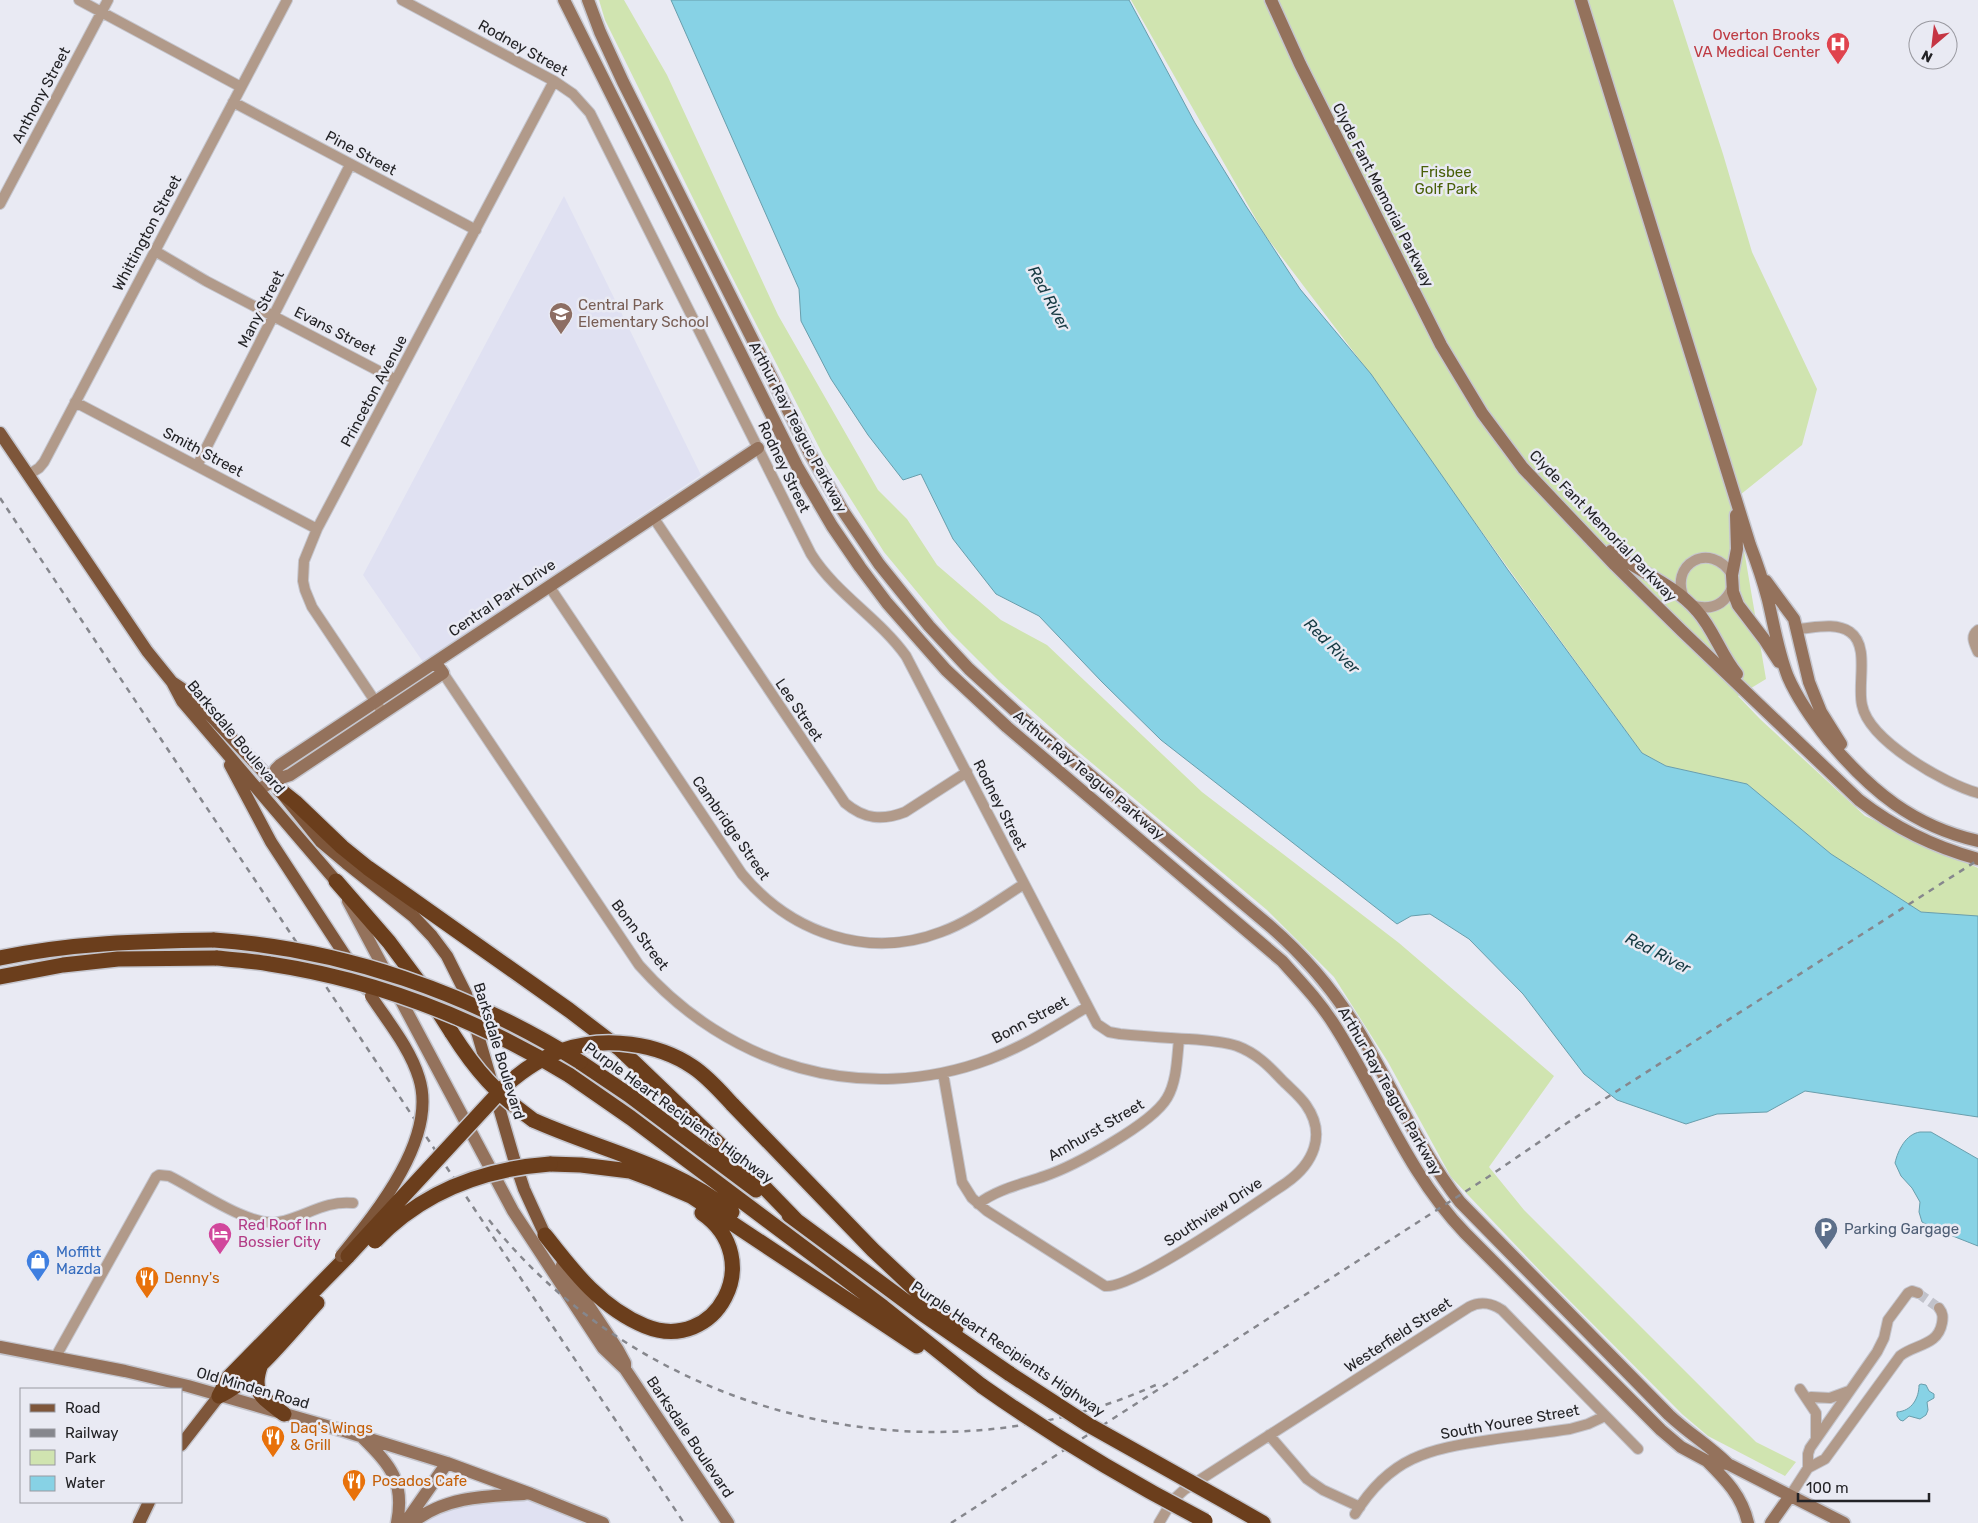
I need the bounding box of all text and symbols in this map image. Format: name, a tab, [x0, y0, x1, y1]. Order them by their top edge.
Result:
street label: Rodney Street	[475, 16, 571, 80]
north arrow	[1908, 20, 1958, 70]
place label: Overton Brooks VA Medical Center	[1693, 26, 1820, 61]
hospital icon: Overton Brooks VA Medical Center	[1825, 31, 1851, 65]
street label: Anthony Street	[8, 44, 74, 146]
text: N	[1919, 46, 1936, 66]
street label: Clyde Fant Memorial Parkway	[1329, 100, 1437, 290]
street label: Pine Street	[322, 127, 400, 179]
park label: Frisbee Golf Park	[1415, 163, 1478, 198]
street label: Whittington Street	[109, 172, 185, 294]
water label: Red River	[1024, 262, 1074, 334]
street label: Many Street	[234, 267, 288, 350]
place label: Central Park Elementary School	[578, 296, 709, 331]
school or university icon: Central Park Elementary School	[548, 301, 574, 335]
street label: Evans Street	[291, 303, 379, 359]
street label: Princeton Avenue	[337, 332, 411, 450]
street label: Arthur Ray Teague Parkway	[745, 338, 851, 516]
street label: Rodney Street	[754, 418, 814, 516]
street label: Smith Street	[160, 423, 246, 481]
street label: Clyde Fant Memorial Parkway	[1526, 446, 1680, 606]
street label: Central Park Drive	[445, 556, 559, 640]
water label: Red River	[1300, 614, 1364, 678]
street label: Lee Street	[771, 675, 827, 745]
street label: Barksdale Boulevard	[183, 677, 289, 797]
street label: Arthur Ray Teague Parkway	[1010, 707, 1168, 843]
street label: Rodney Street	[969, 757, 1031, 853]
street label: Cambridge Street	[688, 772, 774, 884]
street label: Bonn Street	[608, 896, 672, 974]
water label: Red River	[1622, 928, 1695, 978]
street label: Barksdale Boulevard	[470, 980, 528, 1122]
street label: Bonn Street	[989, 992, 1071, 1048]
street label: Arthur Ray Teague Parkway	[1334, 1004, 1446, 1178]
street label: Purple Heart Recipients Highway	[581, 1038, 777, 1188]
street label: Amhurst Street	[1045, 1095, 1147, 1165]
street label: Southview Drive	[1161, 1174, 1265, 1250]
place label: Red Roof Inn Bossier City	[238, 1216, 327, 1251]
parking icon: Parking Gargage	[1813, 1216, 1839, 1250]
place label: Parking Gargage	[1844, 1220, 1959, 1238]
hotel icon: Red Roof Inn Bossier City	[207, 1221, 233, 1255]
place label: Moffitt Mazda	[56, 1243, 101, 1278]
shop icon: Moffitt Mazda	[25, 1248, 51, 1282]
restaurant icon: Denny's	[134, 1265, 160, 1299]
place label: Denny's	[164, 1269, 220, 1287]
street label: Purple Heart Recipients Highway	[908, 1277, 1108, 1421]
street label: Westerfield Street	[1341, 1294, 1455, 1376]
street label: Old Minden Road	[194, 1363, 312, 1413]
street label: Barksdale Boulevard	[643, 1373, 737, 1501]
legend	[20, 1388, 182, 1503]
text: Road	[65, 1399, 101, 1417]
street label: South Youree Street	[1439, 1401, 1581, 1443]
place label: Daq's Wings & Grill	[290, 1419, 373, 1454]
text: Railway	[65, 1424, 119, 1442]
restaurant icon: Daq's Wings & Grill	[260, 1424, 286, 1458]
text: Park	[65, 1449, 96, 1467]
restaurant icon: Posados Cafe	[341, 1468, 367, 1502]
scale bar	[1798, 1470, 1929, 1502]
place label: Posados Cafe	[372, 1472, 467, 1490]
text: Water	[65, 1474, 105, 1492]
text: 100 m	[1806, 1479, 1848, 1497]

